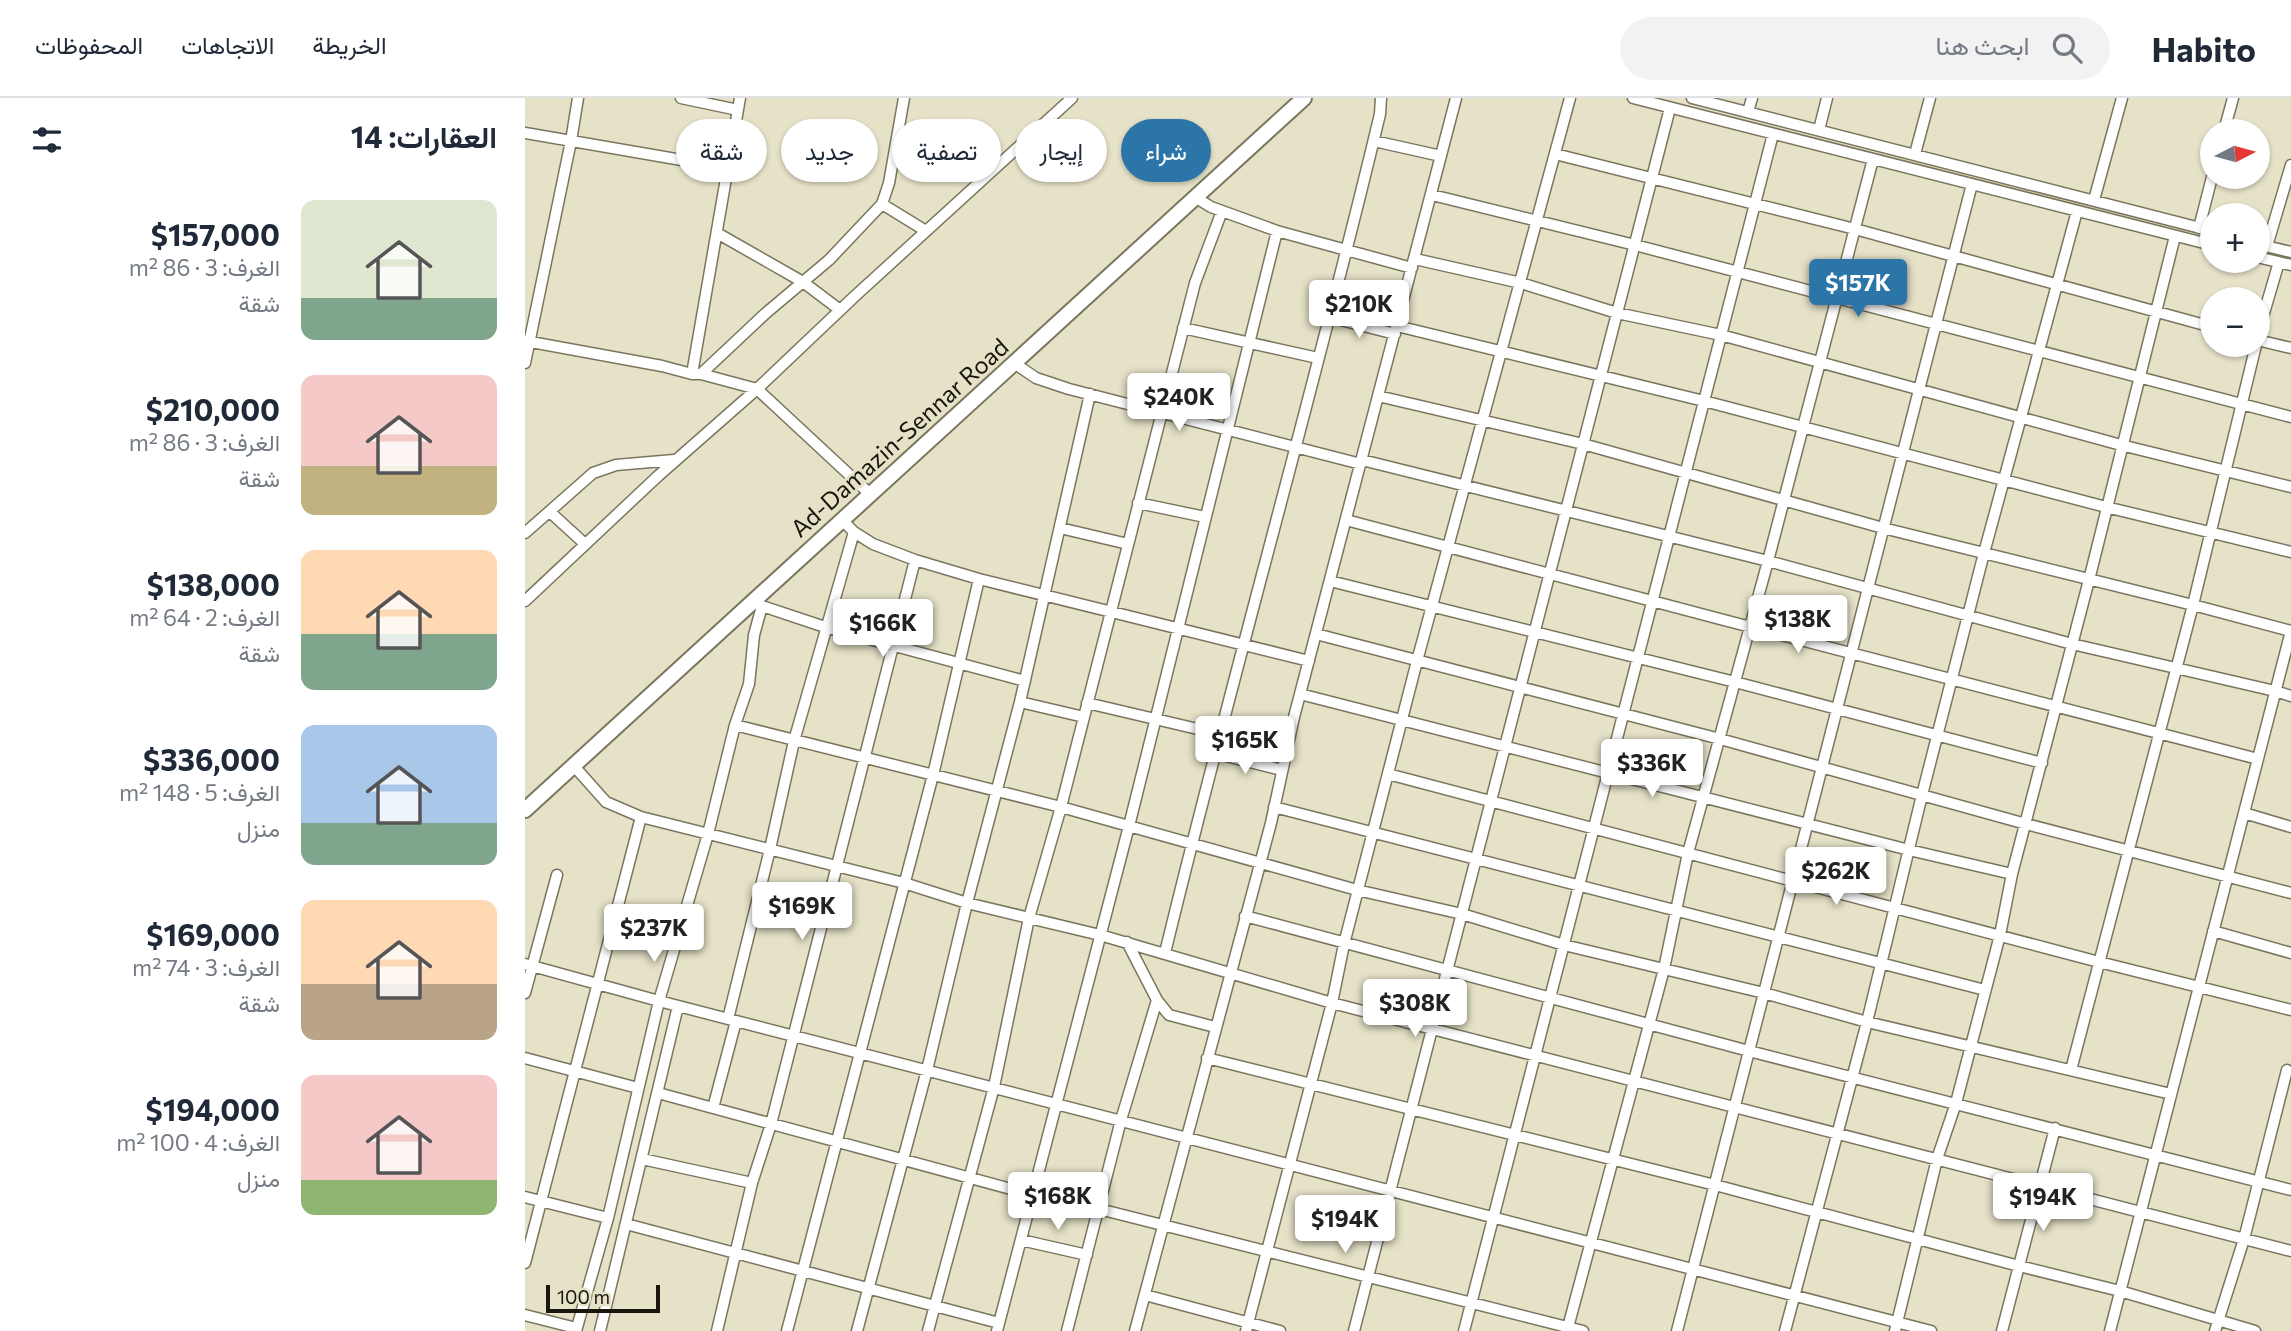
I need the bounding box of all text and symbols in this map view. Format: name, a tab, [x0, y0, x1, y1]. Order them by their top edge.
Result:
search box	[1620, 17, 2110, 80]
text: Habito	[2152, 28, 2256, 69]
text: ابحث هنا	[1935, 29, 2030, 60]
icon: search	[2048, 29, 2086, 67]
text: المحفوظات	[35, 30, 143, 59]
text: الاتجاهات	[181, 30, 274, 59]
text: الخريطة	[312, 30, 387, 59]
text: العقارات: 14	[351, 117, 497, 154]
chip: شقة	[676, 119, 767, 182]
chip: جديد	[781, 119, 878, 182]
chip: تصفية	[892, 119, 1001, 182]
chip: إيجار	[1015, 119, 1107, 182]
chip: شراء	[1121, 119, 1211, 182]
north arrow	[2200, 119, 2270, 189]
map controls	[2200, 119, 2270, 357]
icon: filters	[28, 121, 66, 159]
button: +	[2200, 203, 2270, 273]
text: $157,000	[151, 215, 280, 252]
icon: home	[357, 228, 441, 312]
text: الغرف: 3 · 86 m²	[129, 253, 280, 281]
pin: $157K	[1809, 260, 1907, 319]
text: $157K	[1825, 268, 1891, 296]
pin: $210K	[1310, 280, 1408, 340]
button: −	[2200, 287, 2270, 357]
text: شقة	[238, 289, 280, 317]
text: $210K	[1325, 289, 1393, 317]
street label: Ad-Damazin-Sennar Road	[784, 332, 1014, 542]
pin: $240K	[1130, 374, 1228, 433]
text: $240K	[1143, 382, 1215, 410]
text: $210,000	[146, 390, 280, 427]
icon: home	[357, 403, 441, 487]
text: الغرف: 3 · 86 m²	[129, 428, 280, 456]
text: شقة	[238, 464, 280, 492]
text: $138,000	[147, 565, 280, 602]
icon: home	[357, 578, 441, 662]
pin: $138K	[1749, 596, 1847, 655]
pin: $166K	[834, 600, 932, 659]
text: الغرف: 2 · 64 m²	[129, 603, 280, 631]
text: $138K	[1764, 604, 1832, 632]
text: $166K	[849, 608, 917, 636]
text: شقة	[238, 639, 280, 667]
pin: $165K	[1196, 716, 1294, 776]
text: $165K	[1211, 725, 1279, 753]
text: $336,000	[143, 740, 280, 777]
pin: $336K	[1603, 740, 1701, 799]
text: $336K	[1617, 748, 1687, 776]
icon: home	[357, 753, 441, 837]
text: الغرف: 5 · 148 m²	[119, 778, 280, 806]
text: منزل	[237, 814, 280, 842]
pin: $262K	[1787, 848, 1885, 907]
text: $262K	[1801, 856, 1871, 884]
pin: $169K	[753, 882, 851, 942]
text: $169K	[768, 891, 836, 919]
pin: $237K	[605, 904, 703, 964]
text: $237K	[620, 913, 688, 941]
text: $169,000	[146, 915, 280, 952]
icon: home	[357, 928, 441, 1012]
text: الغرف: 3 · 74 m²	[132, 953, 280, 981]
pin: $308K	[1366, 979, 1464, 1039]
text: $308K	[1379, 988, 1451, 1016]
text: شقة	[238, 989, 280, 1017]
text: $194,000	[145, 1090, 280, 1127]
icon: home	[357, 1103, 441, 1187]
text: الغرف: 4 · 100 m²	[116, 1128, 280, 1156]
text: منزل	[237, 1164, 280, 1192]
pin: $168K	[1009, 1172, 1107, 1232]
pin: $194K	[1994, 1174, 2092, 1233]
text: $168K	[1024, 1181, 1092, 1209]
text: $194K	[2009, 1182, 2077, 1210]
pin: $194K	[1296, 1196, 1394, 1255]
text: $194K	[1311, 1204, 1379, 1232]
scale bar	[546, 1282, 660, 1314]
text: 100 m	[557, 1285, 610, 1308]

